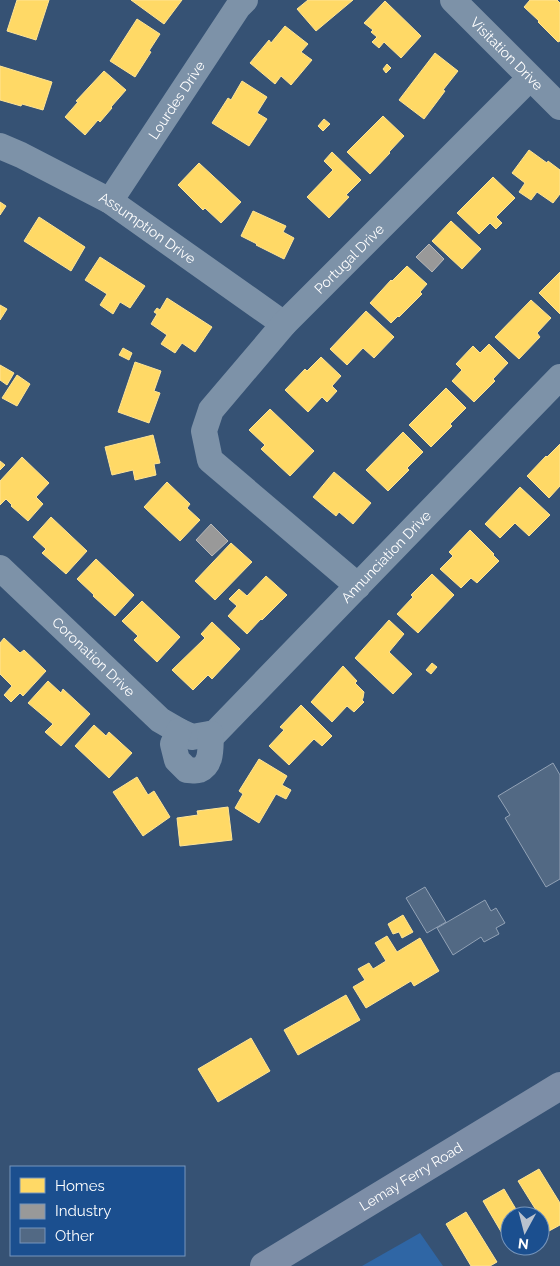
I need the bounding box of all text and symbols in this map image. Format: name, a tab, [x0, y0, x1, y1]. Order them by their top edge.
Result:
street label: Visitation Drive	[467, 14, 546, 93]
street label: Lourdes Drive	[145, 58, 208, 142]
street label: Assumption Drive	[97, 189, 199, 267]
street label: Portugal Drive	[311, 221, 387, 297]
street label: Annunciation Drive	[338, 507, 434, 606]
street label: Coronation Drive	[49, 614, 138, 700]
street label: Lemay Ferry Road	[357, 1139, 465, 1214]
legend	[10, 1166, 185, 1256]
text: Homes	[55, 1177, 105, 1195]
text: Industry	[55, 1202, 111, 1220]
north arrow	[500, 1206, 550, 1256]
text: Other	[55, 1227, 95, 1245]
text: N	[517, 1235, 530, 1252]

